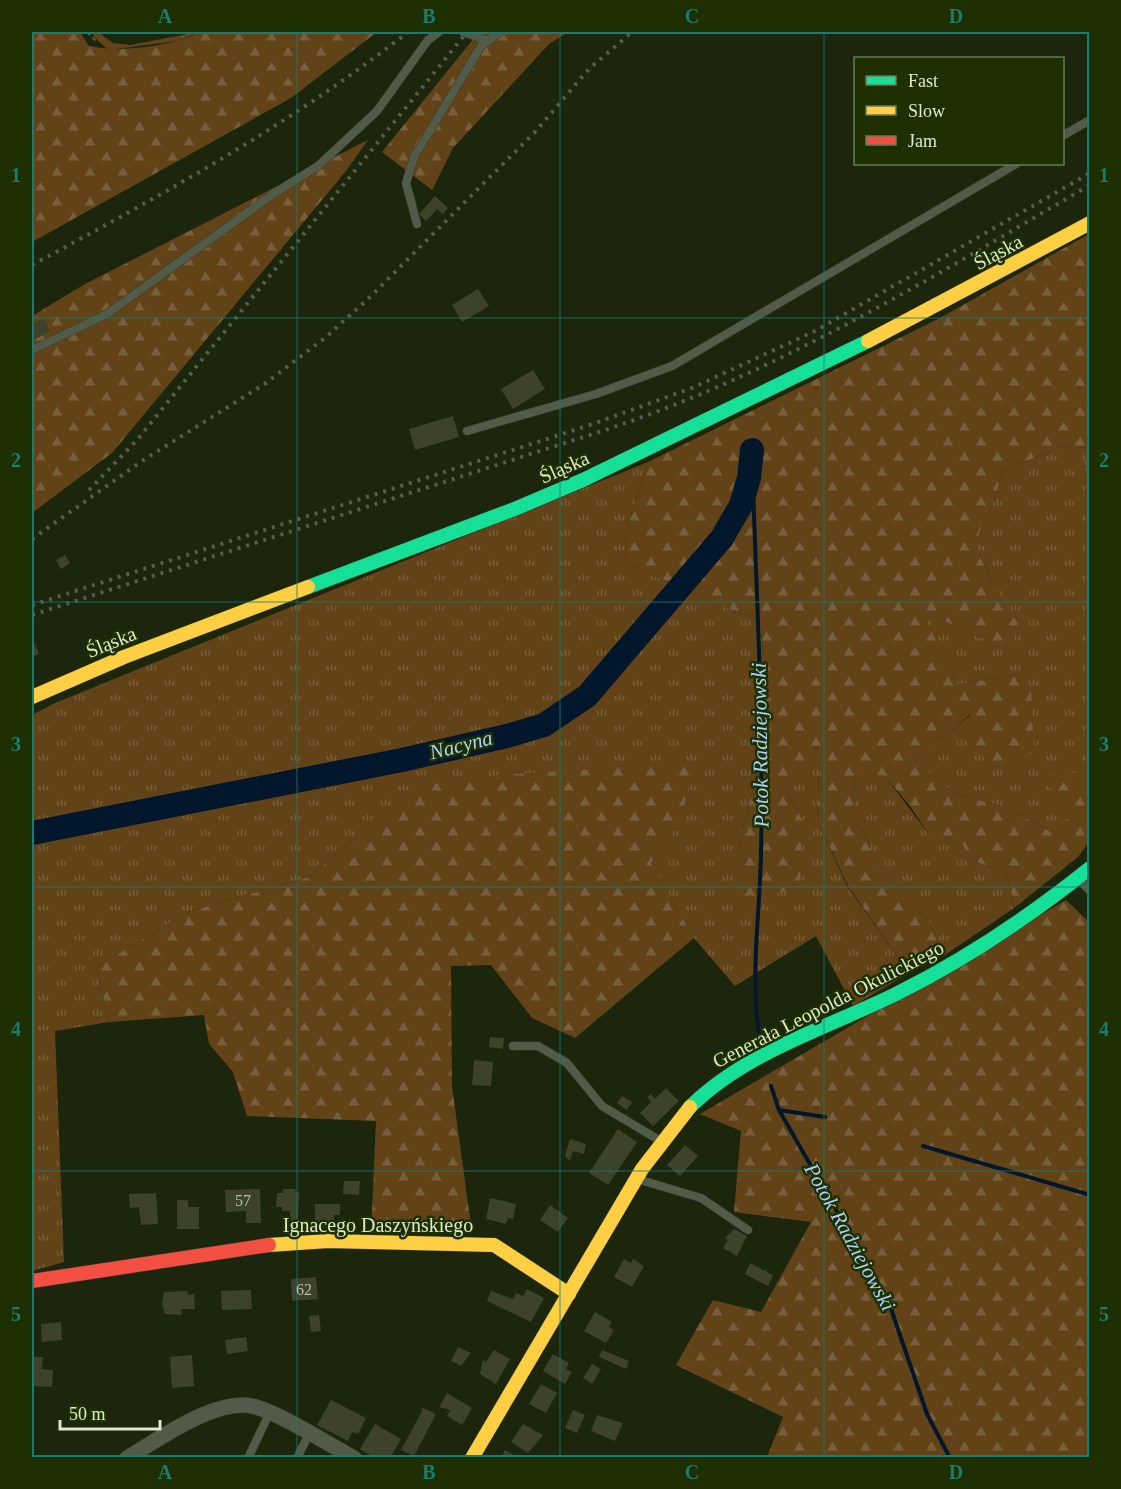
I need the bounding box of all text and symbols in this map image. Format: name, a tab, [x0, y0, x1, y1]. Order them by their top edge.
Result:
text: A	[158, 5, 173, 27]
text: B	[422, 5, 436, 27]
text: C	[685, 5, 699, 27]
text: D	[949, 5, 963, 27]
legend	[854, 57, 1064, 165]
text: Fast	[908, 71, 938, 91]
text: Slow	[908, 101, 945, 121]
text: Jam	[908, 131, 937, 151]
text: 1	[11, 164, 21, 186]
text: 1	[1099, 164, 1109, 186]
street label: Śląska	[969, 229, 1027, 275]
street label: Śląska	[535, 445, 593, 489]
text: 2	[11, 449, 21, 471]
text: 2	[1099, 449, 1109, 471]
street label: Śląska	[82, 621, 140, 663]
water label: Potok Radziejowski	[747, 662, 773, 829]
water label: Nacyna	[426, 726, 495, 765]
text: 3	[11, 733, 21, 755]
text: 3	[1099, 733, 1109, 755]
street label: Generała Leopolda Okulickiego	[709, 936, 948, 1073]
text: 4	[11, 1018, 21, 1040]
text: 4	[1099, 1018, 1109, 1040]
water label: Potok Radziejowski	[799, 1158, 901, 1315]
house number: 57	[235, 1192, 251, 1209]
street label: Ignacego Daszyńskiego	[283, 1214, 473, 1237]
house number: 62	[296, 1281, 312, 1298]
text: 5	[11, 1303, 21, 1325]
text: 5	[1099, 1303, 1109, 1325]
scale bar	[60, 1393, 160, 1431]
text: 50 m	[69, 1404, 106, 1424]
text: A	[158, 1461, 173, 1483]
text: B	[422, 1461, 436, 1483]
text: C	[685, 1461, 699, 1483]
text: D	[949, 1461, 963, 1483]

